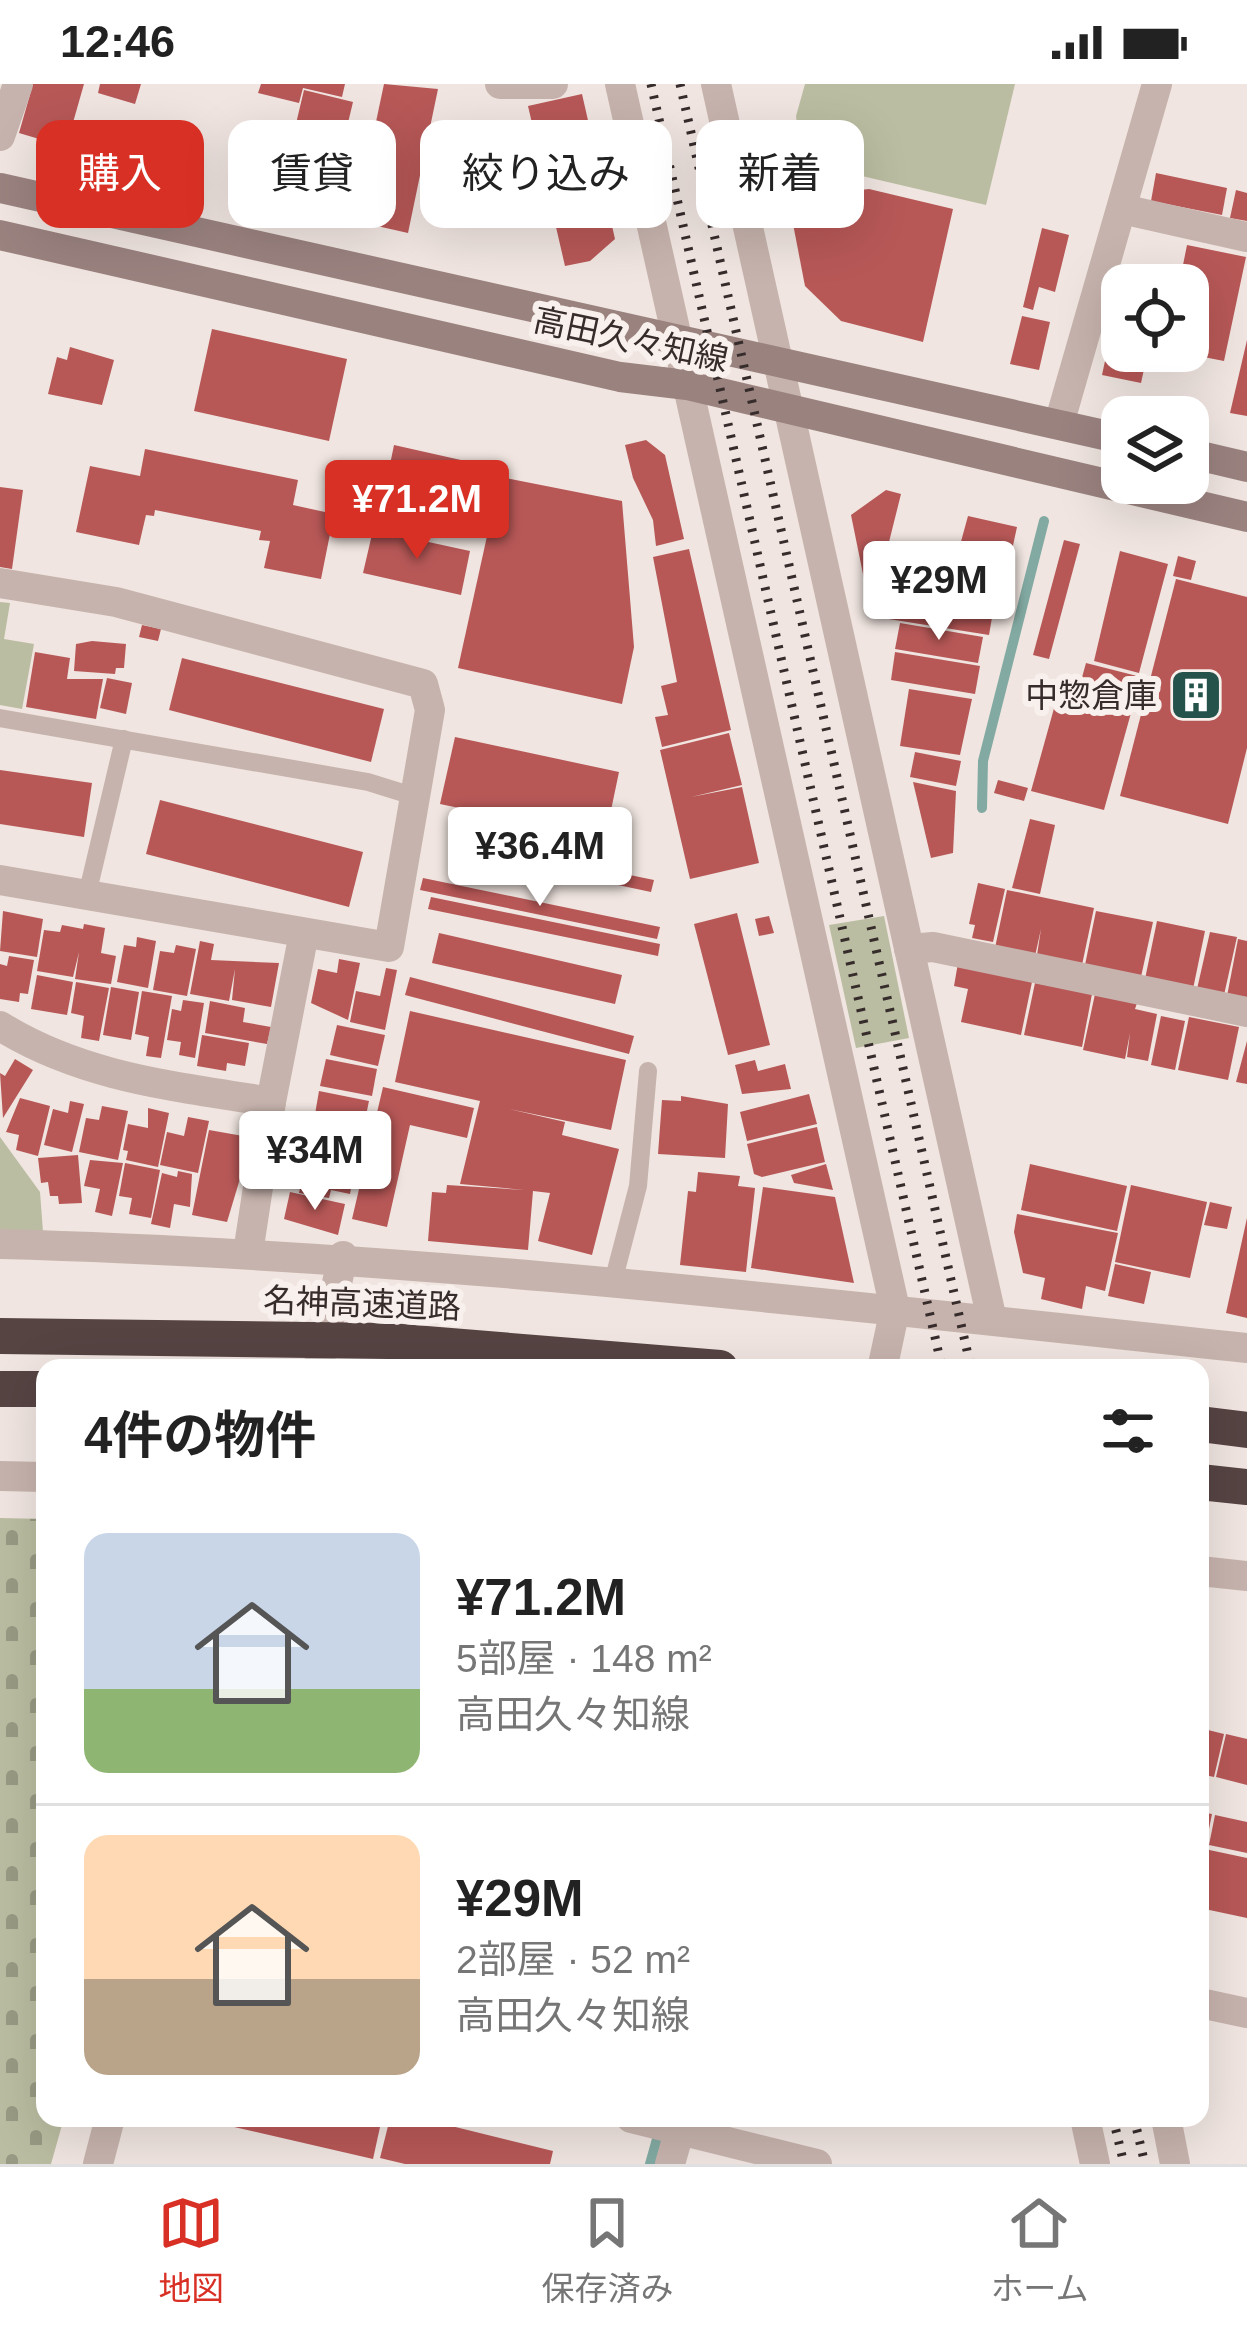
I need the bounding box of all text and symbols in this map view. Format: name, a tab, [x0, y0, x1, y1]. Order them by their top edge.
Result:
text: 12:46	[60, 16, 175, 67]
chip: 購入	[36, 120, 204, 228]
chip: 賃貸	[228, 120, 396, 228]
chip: 絞り込み	[420, 120, 672, 228]
chip: 新着	[696, 120, 864, 228]
map controls	[1101, 264, 1209, 504]
button: locate	[1101, 264, 1209, 372]
street label: 高田久々知線	[530, 301, 732, 378]
button: layers	[1101, 396, 1209, 504]
pin: ¥71.2M	[319, 460, 515, 562]
text: ¥71.2M	[352, 477, 482, 520]
pin: ¥29M	[868, 541, 1010, 643]
text: ¥29M	[890, 558, 988, 601]
building icon: 中惣倉庫	[1168, 667, 1224, 723]
place label: 中惣倉庫	[1025, 677, 1157, 714]
pin: ¥36.4M	[442, 807, 638, 909]
text: ¥36.4M	[475, 824, 605, 867]
pin: ¥34M	[244, 1111, 386, 1213]
text: ¥34M	[266, 1128, 364, 1171]
street label: 名神高速道路	[262, 1282, 462, 1325]
icon: filters	[1095, 1398, 1161, 1464]
text: 4件の物件	[84, 1407, 316, 1464]
text: ¥71.2M	[456, 1569, 626, 1626]
icon: home	[180, 1581, 324, 1725]
text: 5部屋 · 148 m²	[456, 1637, 712, 1680]
text: 高田久々知線	[456, 1693, 690, 1736]
text: ¥29M	[456, 1870, 584, 1927]
icon: home	[180, 1883, 324, 2027]
text: 2部屋 · 52 m²	[456, 1938, 690, 1981]
text: 高田久々知線	[456, 1994, 690, 2037]
tab: 地図	[158, 2190, 224, 2310]
tab: 保存済み	[541, 2190, 673, 2310]
tab: ホーム	[990, 2190, 1088, 2310]

